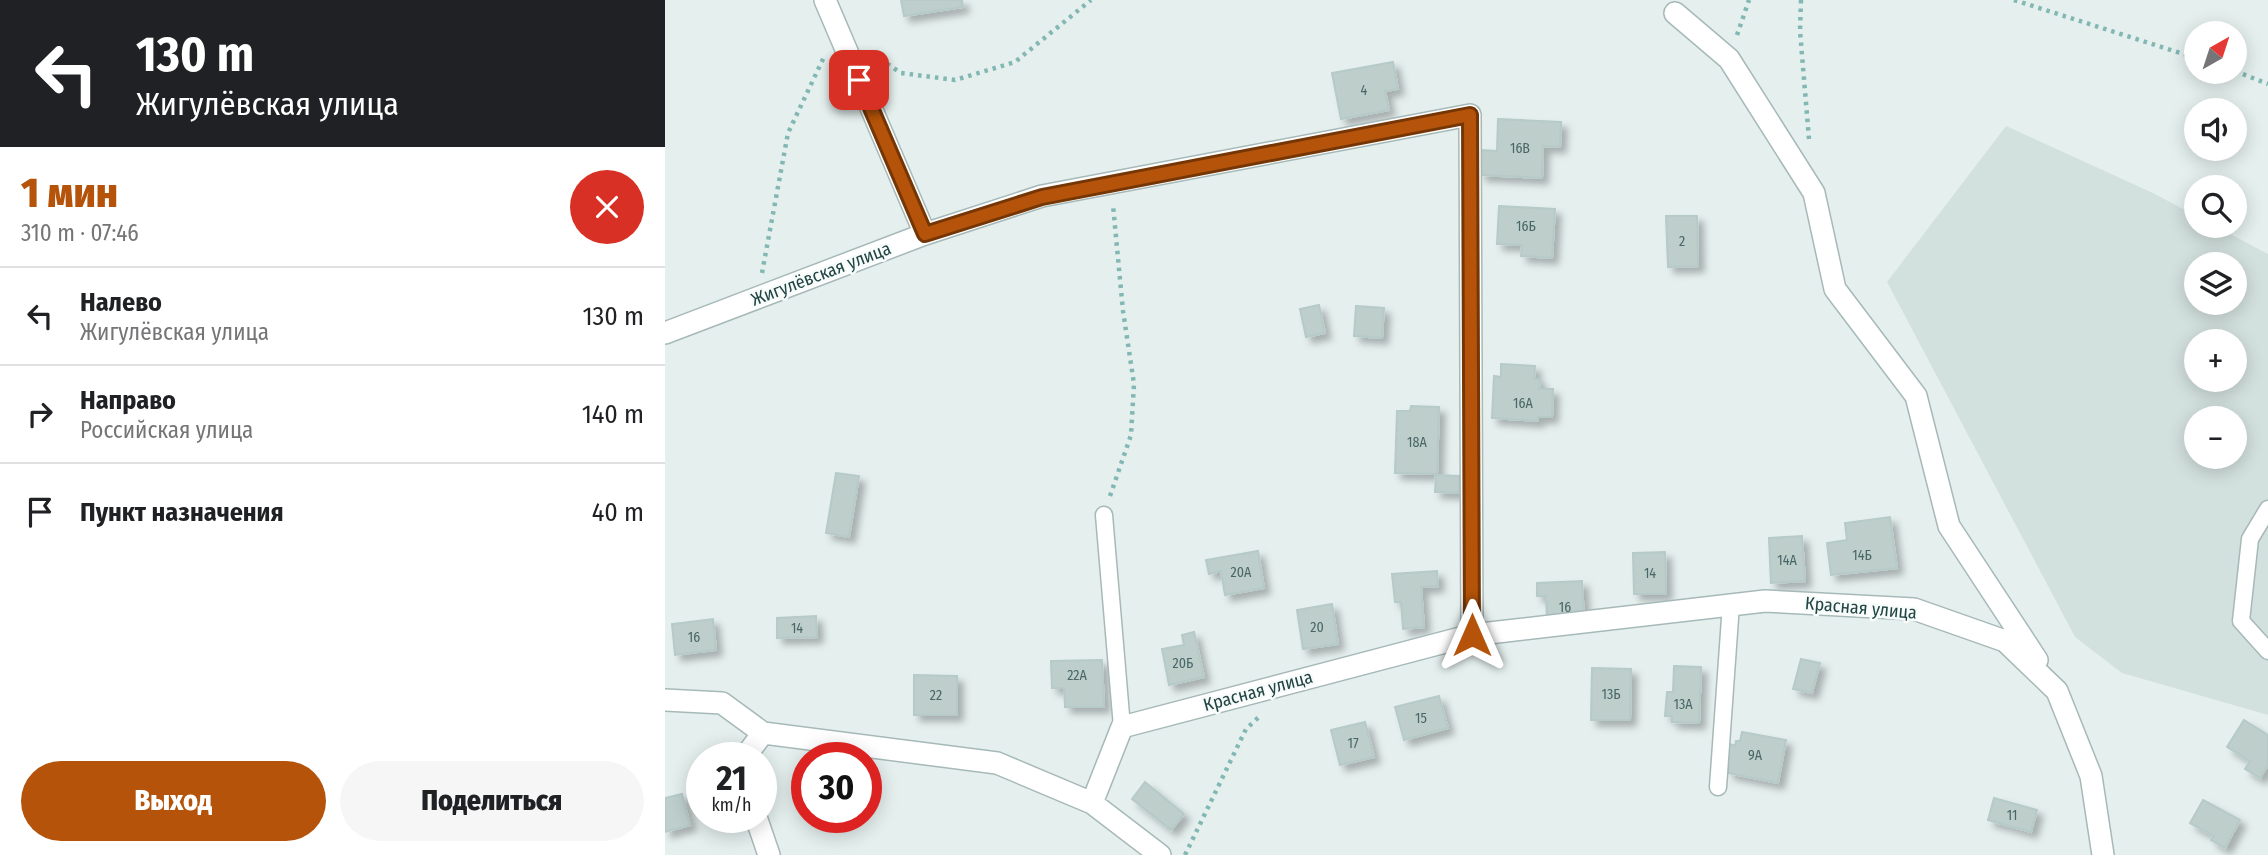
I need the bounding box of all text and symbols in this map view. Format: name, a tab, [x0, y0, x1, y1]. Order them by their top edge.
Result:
north arrow	[2184, 21, 2247, 84]
map controls	[2184, 21, 2247, 469]
text: 130 m	[136, 25, 254, 84]
icon: left	[21, 28, 112, 119]
pin	[829, 50, 889, 110]
icon: arrive	[840, 61, 878, 99]
house number: 4	[1361, 82, 1368, 99]
text: Жигулёвская улица	[136, 85, 399, 123]
button: sound	[2184, 98, 2247, 161]
house number: 16В	[1510, 140, 1530, 157]
text: 1 мин	[21, 168, 118, 218]
button: close	[570, 170, 644, 244]
button: search	[2184, 175, 2247, 238]
house number: 16Б	[1516, 218, 1536, 235]
text: 310 m · 07:46	[21, 219, 139, 247]
house number: 2	[1679, 233, 1685, 250]
street label: Жигулёвская улица	[748, 237, 894, 311]
button: layers	[2184, 252, 2247, 315]
text: Налево	[80, 287, 162, 318]
icon: left	[21, 297, 59, 335]
text: 130 m	[582, 301, 644, 332]
text: Жигулёвская улица	[80, 318, 269, 346]
button: +	[2184, 329, 2247, 392]
text: Направо	[80, 385, 176, 416]
icon: right	[21, 395, 59, 433]
house number: 16А	[1513, 395, 1534, 412]
text: 140 m	[582, 399, 644, 430]
button: −	[2184, 406, 2247, 469]
text: Российская улица	[80, 416, 253, 444]
house number: 18А	[1407, 434, 1428, 451]
icon: arrive	[21, 493, 59, 531]
text: Пункт назначения	[80, 497, 284, 528]
text: 40 m	[592, 497, 644, 528]
house number: 14Б	[1852, 547, 1872, 564]
house number: 14А	[1777, 552, 1797, 569]
house number: 20А	[1231, 564, 1252, 581]
house number: 14	[1644, 565, 1656, 582]
street label: Красная улица	[1804, 592, 1918, 624]
position arrow	[1435, 598, 1509, 672]
house number: 16	[1559, 599, 1571, 616]
house number: 20	[1310, 619, 1324, 636]
house number: 14	[791, 620, 803, 637]
house number: 16	[688, 629, 700, 646]
house number: 20Б	[1173, 655, 1193, 672]
street label: Красная улица	[1201, 666, 1315, 716]
house number: 22А	[1067, 667, 1087, 684]
house number: 13Б	[1601, 686, 1621, 703]
house number: 22	[930, 687, 942, 704]
house number: 13А	[1673, 696, 1693, 713]
house number: 15	[1415, 710, 1427, 727]
house number: 17	[1347, 735, 1359, 752]
speed limit sign: 30	[791, 742, 882, 833]
house number: 9А	[1748, 747, 1763, 764]
text: 21	[716, 757, 747, 799]
button: Выход	[21, 761, 326, 841]
button: Поделиться	[340, 761, 644, 841]
text: km/h	[711, 794, 752, 816]
house number: 11	[2007, 807, 2017, 824]

